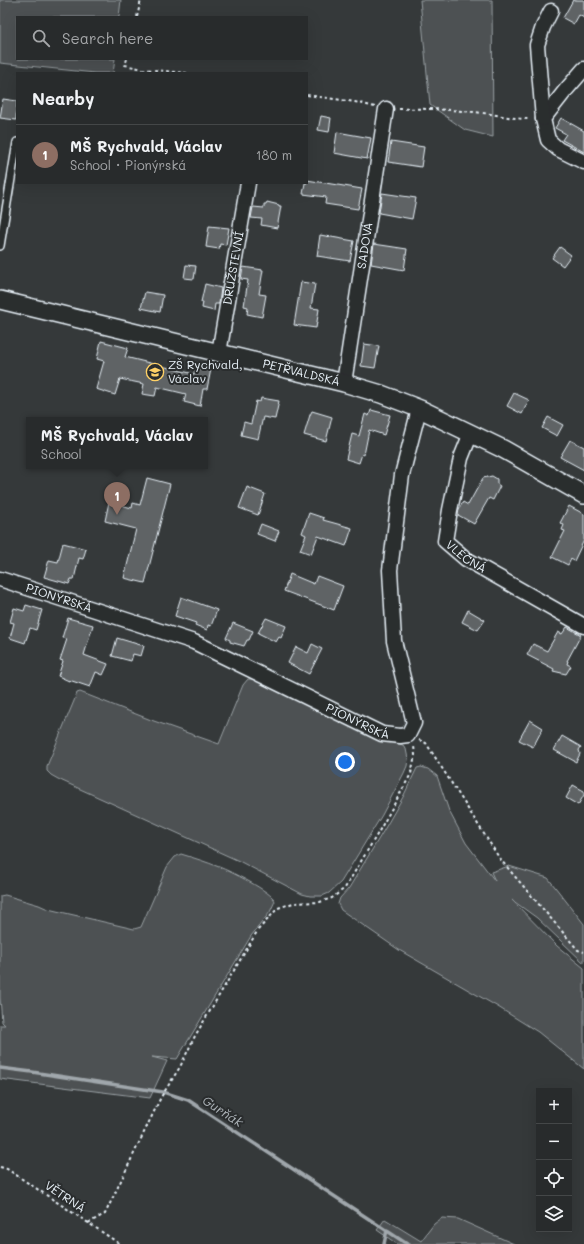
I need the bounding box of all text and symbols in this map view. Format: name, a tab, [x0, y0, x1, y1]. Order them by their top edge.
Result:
search box	[16, 16, 308, 60]
icon: search	[30, 27, 52, 49]
text: Search here	[62, 28, 153, 48]
text: Nearby	[32, 87, 94, 109]
text: MŠ Rychvald, Václav	[70, 136, 222, 156]
text: 1	[42, 146, 48, 163]
text: 180 m	[256, 146, 292, 163]
text: School · Pionýrská	[70, 156, 186, 173]
street label: SADOVÁ	[353, 221, 376, 270]
street label: DRUŽSTEVNÍ	[218, 230, 247, 306]
street label: PETŘVALDSKÁ	[261, 355, 342, 389]
place label: ZŠ Rychvald, Václav	[168, 356, 243, 386]
school or university icon: ZŠ Rychvald, Václav	[145, 362, 165, 382]
popup	[26, 417, 208, 469]
text: MŠ Rychvald, Václav	[41, 425, 193, 445]
text: School	[41, 445, 82, 462]
pin: 1	[104, 482, 130, 515]
street label: VLÉČNÁ	[443, 536, 490, 576]
street label: PIONÝRSKÁ	[24, 579, 95, 615]
street label: PIONÝRSKÁ	[323, 699, 390, 742]
your location	[335, 752, 355, 772]
map controls	[536, 1088, 572, 1232]
button: +	[536, 1088, 572, 1124]
water label: Gurňák	[200, 1091, 248, 1131]
button: −	[536, 1124, 572, 1160]
button: locate	[536, 1160, 572, 1196]
street label: VĚTRNÁ	[42, 1177, 89, 1216]
button: layers	[536, 1196, 572, 1232]

